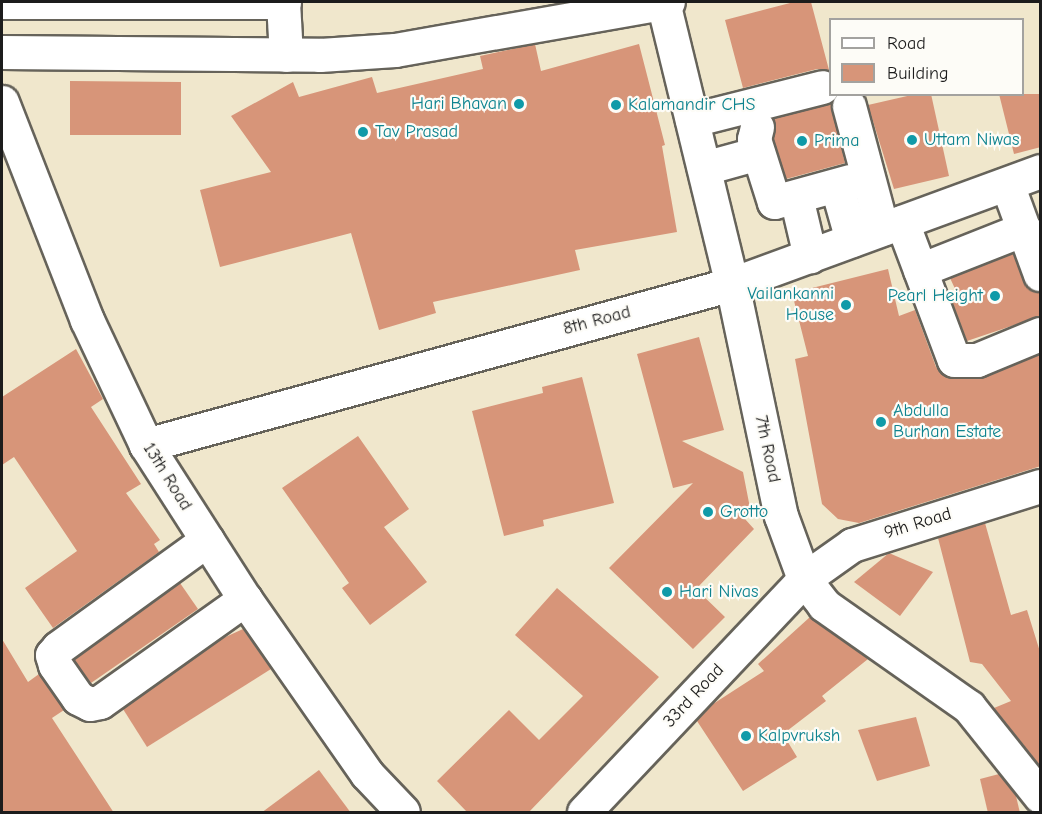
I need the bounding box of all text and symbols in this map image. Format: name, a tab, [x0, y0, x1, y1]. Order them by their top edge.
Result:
legend	[829, 18, 1024, 96]
text: Road	[887, 33, 926, 54]
text: Building	[887, 63, 949, 84]
place label: Hari Bhavan	[411, 93, 507, 115]
place label: Kalamandir CHS	[628, 94, 756, 116]
marker: Hari Bhavan	[512, 97, 526, 111]
marker: Kalamandir CHS	[609, 98, 623, 112]
place label: Tav Prasad	[375, 121, 458, 143]
marker: Tav Prasad	[356, 125, 370, 139]
place label: Uttam Niwas	[924, 129, 1020, 151]
place label: Prima	[814, 130, 859, 152]
marker: Uttam Niwas	[905, 133, 919, 147]
marker: Prima	[795, 134, 809, 148]
place label: Vailankanni House	[747, 284, 834, 326]
place label: Pearl Height	[888, 285, 983, 307]
marker: Pearl Height	[988, 289, 1002, 303]
marker: Vailankanni House	[839, 298, 853, 312]
street label: 8th Road	[561, 302, 633, 340]
place label: Abdulla Burhan Estate	[893, 401, 1001, 444]
street label: 7th Road	[749, 413, 785, 485]
marker: Abdulla Burhan Estate	[874, 415, 888, 429]
street label: 13th Road	[138, 439, 196, 515]
place label: Grotto	[720, 501, 768, 523]
street label: 9th Road	[882, 504, 954, 544]
marker: Grotto	[701, 505, 715, 519]
place label: Hari Nivas	[679, 581, 758, 603]
marker: Hari Nivas	[660, 585, 674, 599]
street label: 33rd Road	[659, 660, 729, 732]
place label: Kalpvruksh	[758, 725, 840, 747]
marker: Kalpvruksh	[739, 729, 753, 743]

